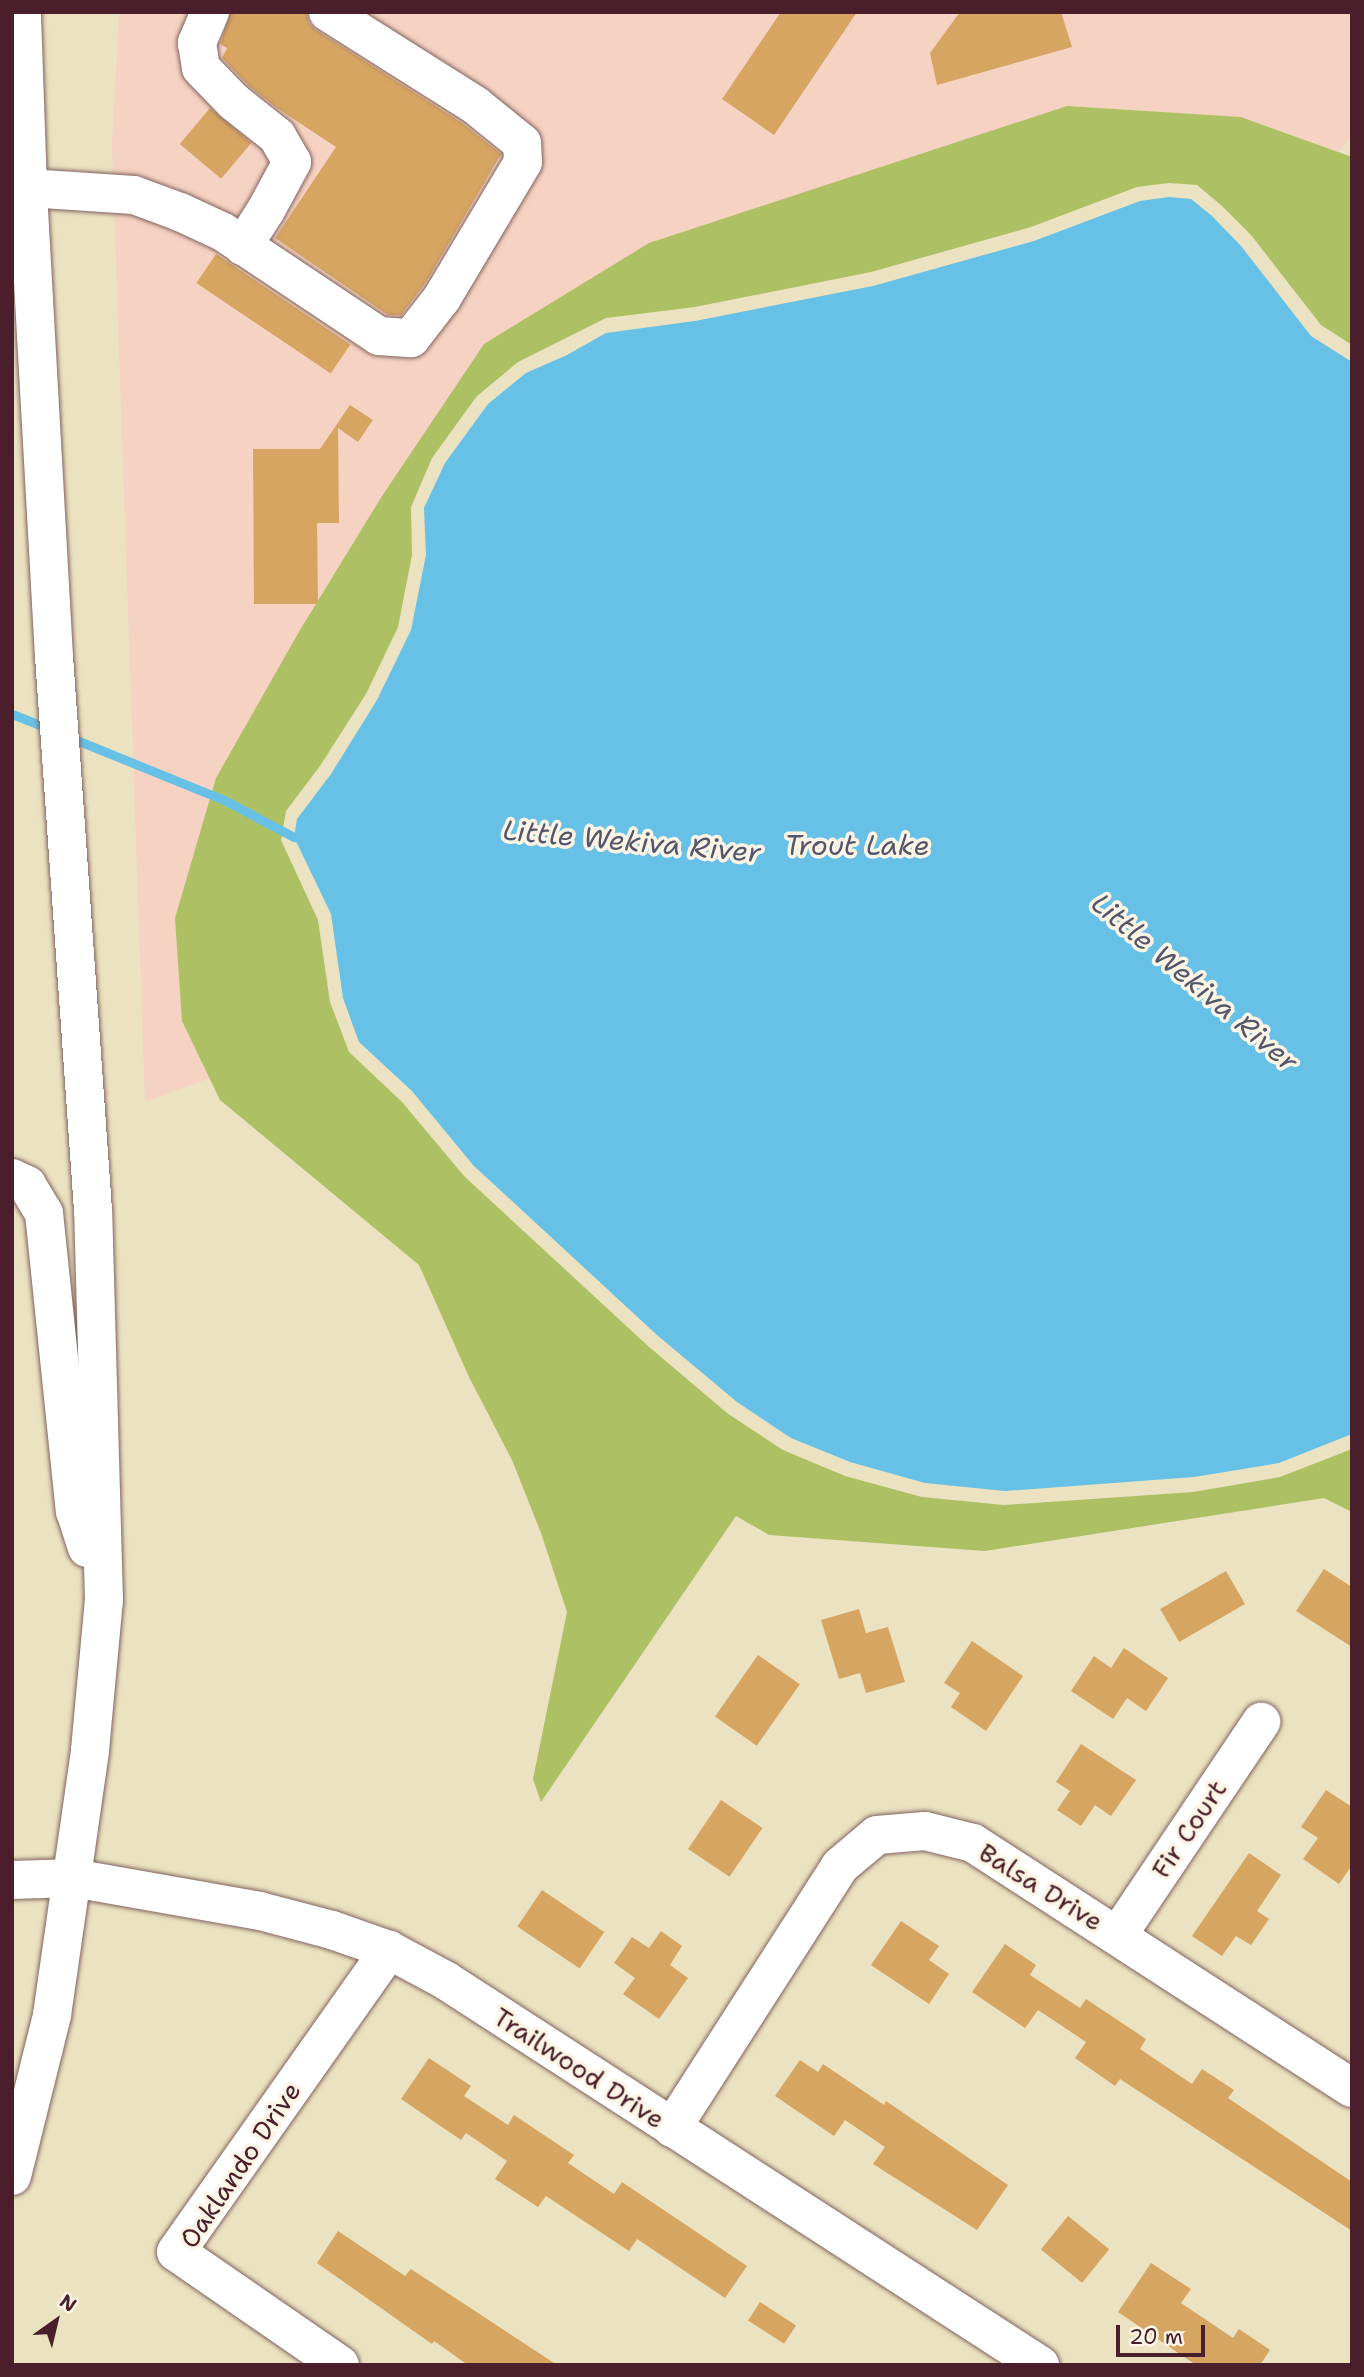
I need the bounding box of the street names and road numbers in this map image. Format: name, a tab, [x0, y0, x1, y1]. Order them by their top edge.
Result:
street label: Fir Court	[1145, 1774, 1233, 1884]
street label: Balsa Drive	[973, 1837, 1109, 1937]
street label: Trailwood Drive	[487, 2001, 671, 2135]
street label: Oaklando Drive	[173, 2076, 307, 2254]

